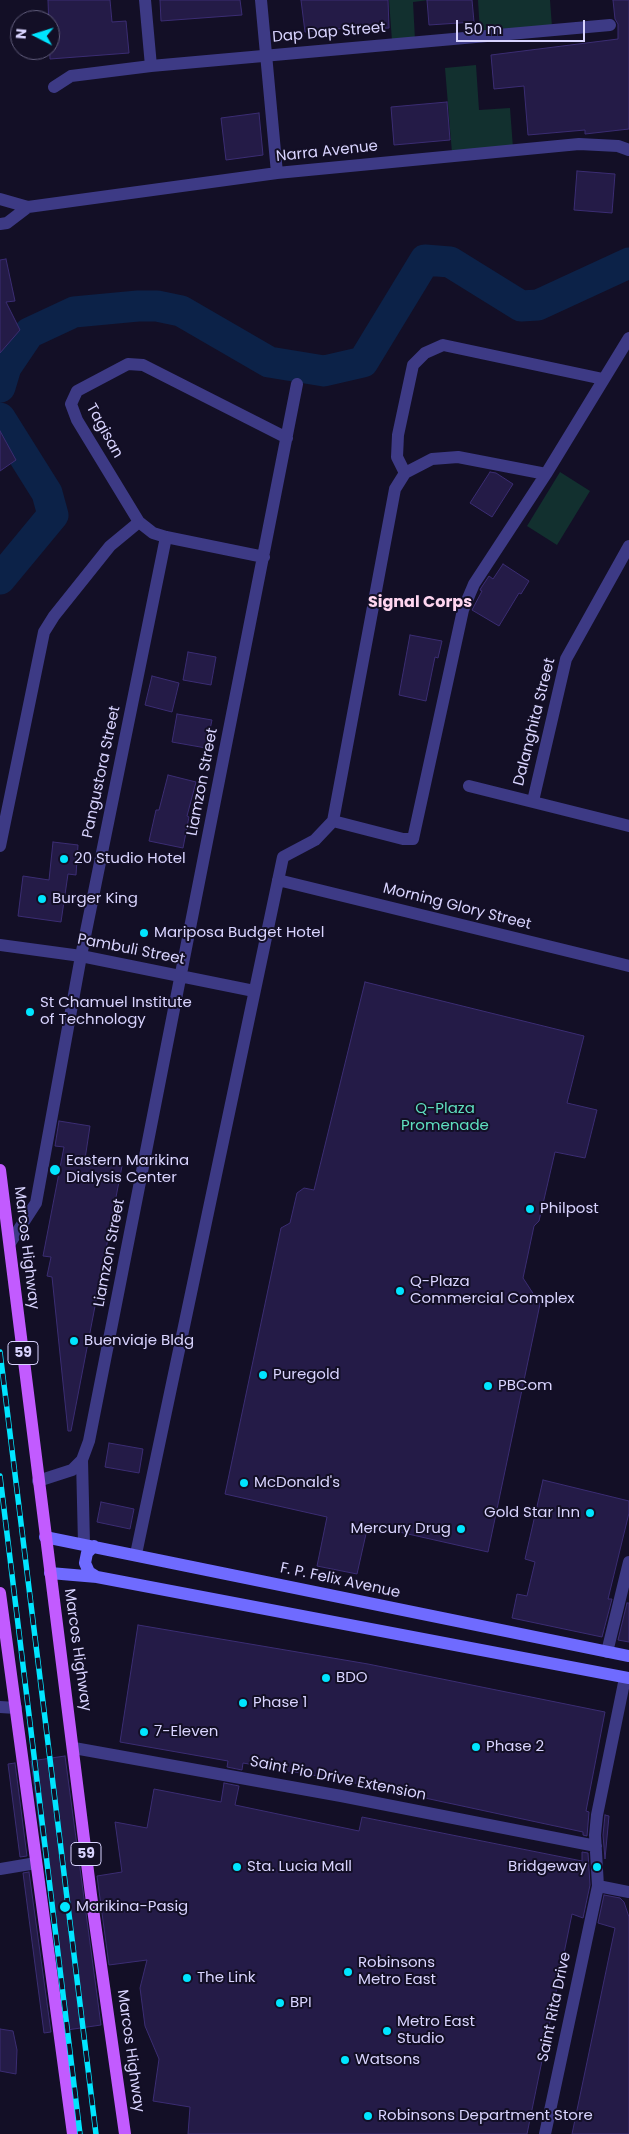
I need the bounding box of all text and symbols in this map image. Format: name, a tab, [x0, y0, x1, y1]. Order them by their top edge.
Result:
north arrow	[10, 10, 60, 60]
scale bar	[459, 10, 588, 42]
text: 50 m	[464, 18, 502, 39]
street label: Dap Dap Street	[272, 19, 386, 47]
text: N	[11, 28, 31, 40]
street label: Narra Avenue	[275, 138, 379, 166]
street label: Tagisan	[82, 401, 126, 461]
district label: Signal Corps	[368, 593, 472, 613]
street label: Dalanghita Street	[510, 656, 560, 788]
street label: Pangustora Street	[79, 704, 125, 840]
street label: Liamzon Street	[184, 726, 222, 838]
place label: 20 Studio Hotel	[74, 850, 186, 868]
marker: 20 Studio Hotel	[58, 853, 70, 865]
street label: Morning Glory Street	[381, 880, 533, 934]
place label: Burger King	[52, 890, 138, 908]
marker: Burger King	[36, 893, 48, 905]
place label: Mariposa Budget Hotel	[154, 924, 324, 942]
marker: Mariposa Budget Hotel	[138, 927, 150, 939]
street label: Pambuli Street	[76, 931, 186, 969]
place label: St Chamuel Institute of Technology	[40, 994, 192, 1029]
marker: St Chamuel Institute of Technology	[24, 1006, 36, 1018]
park label: Q-Plaza Promenade	[401, 1100, 489, 1135]
place label: Eastern Marikina Dialysis Center	[66, 1152, 189, 1187]
marker: Eastern Marikina Dialysis Center	[48, 1163, 62, 1177]
street label: Marcos Highway	[10, 1185, 42, 1311]
street label: Liamzon Street	[91, 1197, 129, 1309]
place label: Philpost	[540, 1200, 599, 1218]
marker: Philpost	[524, 1203, 536, 1215]
place label: Q-Plaza Commercial Complex	[410, 1273, 575, 1308]
marker: Q-Plaza Commercial Complex	[394, 1285, 406, 1297]
place label: Buenviaje Bldg	[84, 1332, 194, 1350]
marker: Buenviaje Bldg	[68, 1335, 80, 1347]
road number: 59	[8, 1342, 38, 1365]
place label: Puregold	[273, 1366, 340, 1384]
marker: Puregold	[257, 1369, 269, 1381]
place label: PBCom	[498, 1377, 553, 1395]
marker: PBCom	[482, 1380, 494, 1392]
place label: McDonald's	[254, 1474, 340, 1492]
marker: McDonald's	[238, 1477, 250, 1489]
place label: Gold Star Inn	[484, 1504, 580, 1522]
marker: Gold Star Inn	[584, 1507, 596, 1519]
place label: Mercury Drug	[351, 1520, 451, 1538]
marker: Mercury Drug	[455, 1523, 467, 1535]
street label: F. P. Felix Avenue	[278, 1559, 402, 1603]
street label: Marcos Highway	[59, 1587, 95, 1713]
place label: BDO	[336, 1669, 368, 1687]
marker: BDO	[320, 1672, 332, 1684]
place label: Phase 1	[253, 1694, 307, 1712]
marker: Phase 1	[237, 1697, 249, 1709]
place label: 7-Eleven	[154, 1723, 218, 1741]
marker: 7-Eleven	[138, 1726, 150, 1738]
place label: Phase 2	[486, 1738, 544, 1756]
marker: Phase 2	[470, 1741, 482, 1753]
street label: Saint Pio Drive Extension	[248, 1753, 428, 1805]
road number: 59	[71, 1842, 101, 1866]
place label: Sta. Lucia Mall	[247, 1858, 352, 1876]
place label: Bridgeway	[508, 1858, 587, 1876]
marker: Sta. Lucia Mall	[231, 1861, 243, 1873]
marker: Bridgeway	[591, 1861, 603, 1873]
place label: Marikina-Pasig	[76, 1898, 188, 1916]
marker: Marikina-Pasig	[58, 1900, 72, 1914]
street label: Saint Rita Drive	[535, 1950, 575, 2064]
place label: Robinsons Metro East	[358, 1954, 436, 1989]
marker: Robinsons Metro East	[342, 1966, 354, 1978]
place label: The Link	[197, 1969, 256, 1987]
marker: The Link	[181, 1972, 193, 1984]
street label: Marcos Highway	[112, 1988, 148, 2114]
place label: BPI	[290, 1994, 312, 2012]
marker: BPI	[274, 1997, 286, 2009]
place label: Metro East Studio	[397, 2013, 475, 2048]
marker: Metro East Studio	[381, 2025, 393, 2037]
place label: Watsons	[355, 2051, 420, 2069]
marker: Watsons	[339, 2054, 351, 2066]
place label: Robinsons Department Store	[378, 2107, 593, 2125]
marker: Robinsons Department Store	[362, 2110, 374, 2122]

